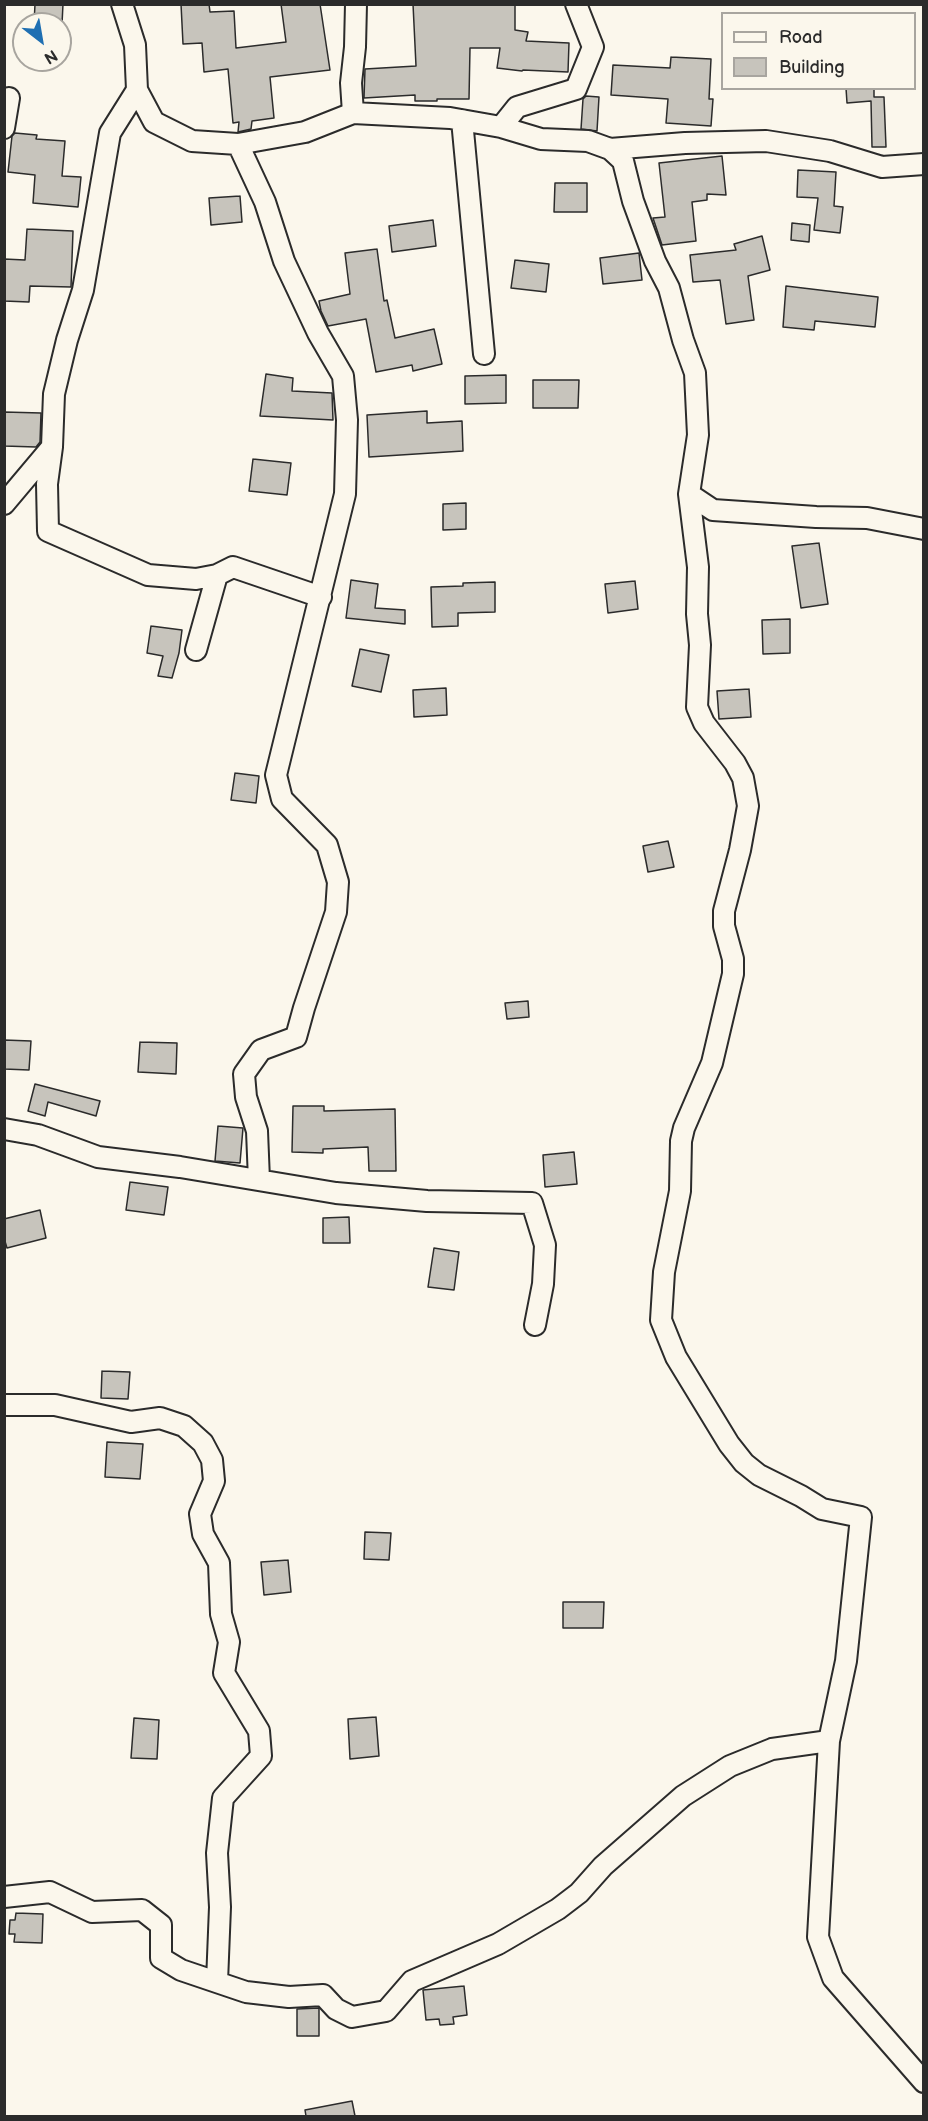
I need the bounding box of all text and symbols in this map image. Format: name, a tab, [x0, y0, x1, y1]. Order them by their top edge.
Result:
north arrow	[12, 12, 72, 72]
legend	[721, 12, 916, 90]
text: Road	[779, 27, 823, 48]
text: N	[40, 45, 61, 67]
text: Building	[779, 57, 845, 78]

